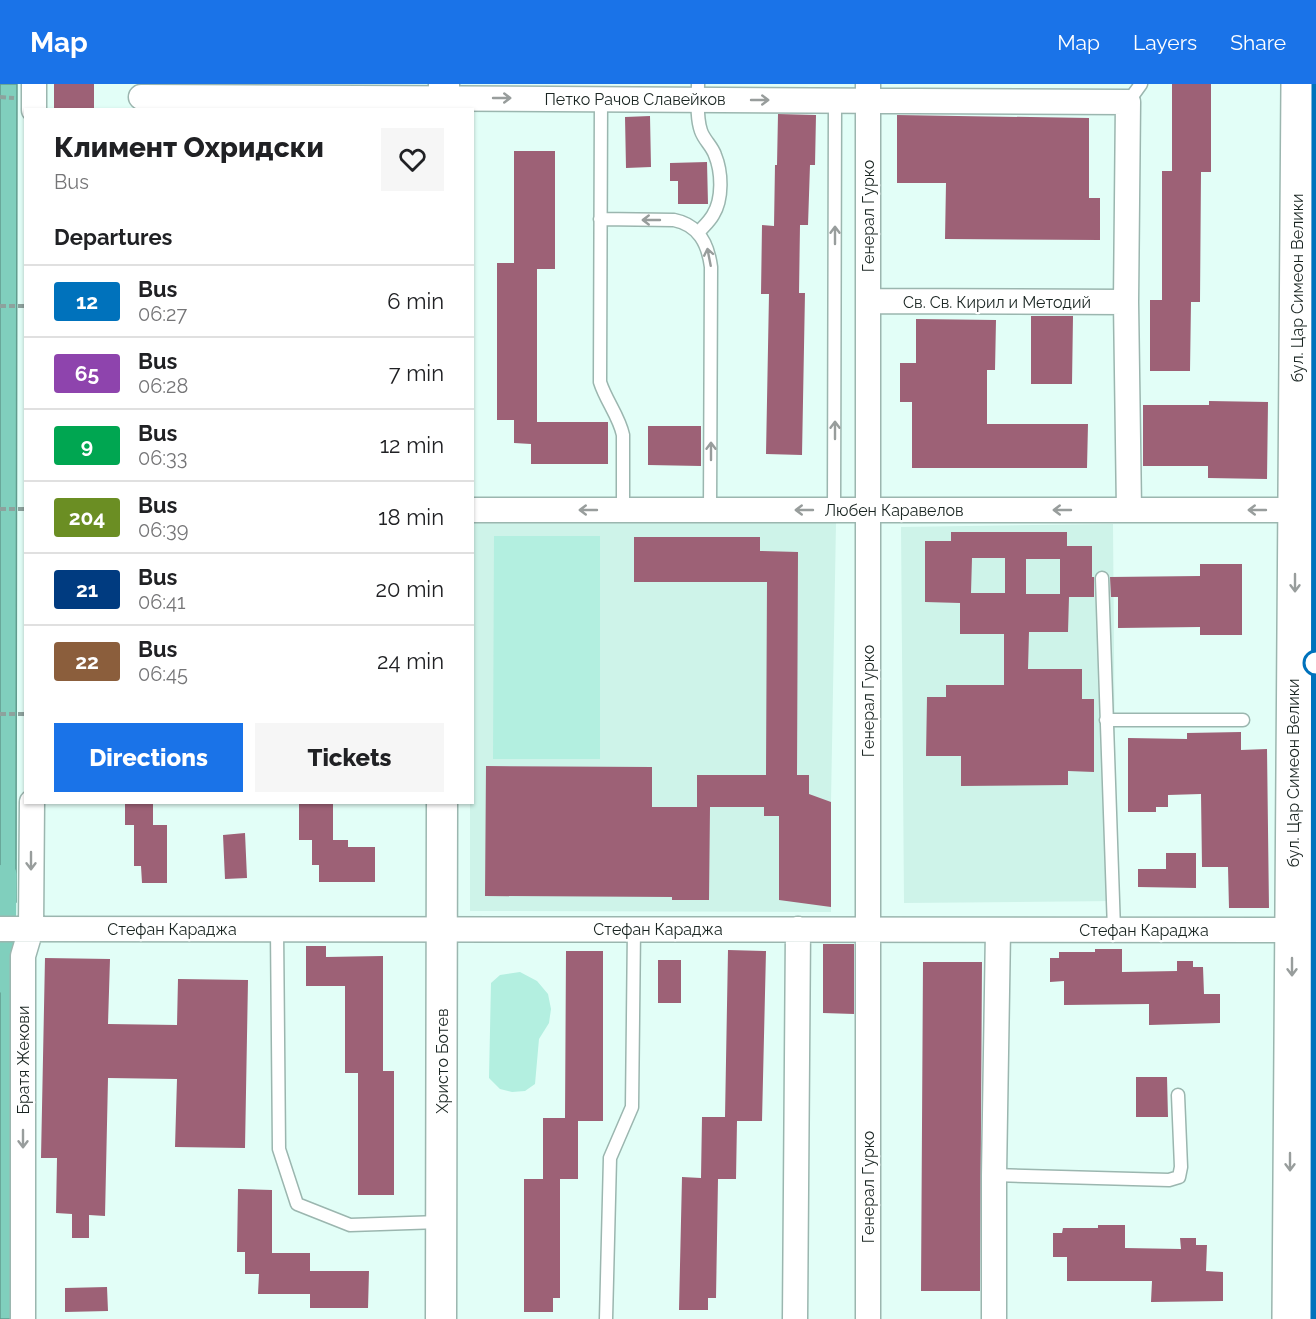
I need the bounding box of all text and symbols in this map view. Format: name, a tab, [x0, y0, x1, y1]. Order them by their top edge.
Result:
text: Map	[30, 26, 88, 59]
text: Map	[1057, 30, 1100, 55]
text: Layers	[1133, 30, 1197, 55]
text: Share	[1230, 30, 1286, 55]
street label: Петко Рачов Славейков	[544, 90, 726, 109]
one-way arrow	[492, 93, 512, 104]
one-way arrow	[750, 94, 770, 106]
button: heart	[381, 128, 444, 191]
text: Климент Охридски	[54, 131, 324, 164]
street label: Генерал Гурко	[859, 160, 878, 272]
text: Bus	[54, 170, 89, 194]
street label: бул. Цар Симеон Велики	[1288, 193, 1307, 383]
one-way arrow	[642, 214, 662, 226]
text: Departures	[54, 224, 172, 250]
one-way arrow	[829, 226, 841, 246]
one-way arrow	[703, 247, 714, 267]
text: Bus	[138, 276, 177, 302]
text: 6 min	[387, 288, 444, 314]
text: 12	[76, 289, 98, 314]
street label: Св. Св. Кирил и Методий	[903, 293, 1091, 312]
text: 06:27	[138, 302, 187, 326]
text: Bus	[138, 348, 177, 374]
text: 7 min	[389, 360, 444, 386]
text: 65	[75, 361, 99, 386]
text: 06:28	[138, 374, 188, 398]
text: Bus	[138, 420, 177, 446]
one-way arrow	[829, 421, 840, 441]
text: 12 min	[380, 432, 444, 458]
text: 9	[81, 433, 93, 458]
one-way arrow	[705, 442, 717, 462]
text: 06:33	[138, 446, 187, 470]
text: Bus	[138, 492, 177, 518]
street label: Любен Каравелов	[824, 501, 964, 520]
text: 18 min	[378, 504, 444, 530]
one-way arrow	[579, 504, 599, 516]
one-way arrow	[795, 504, 815, 516]
one-way arrow	[1053, 504, 1073, 516]
one-way arrow	[1248, 504, 1268, 516]
text: 204	[69, 505, 105, 530]
text: 06:39	[138, 518, 188, 542]
text: Bus	[138, 564, 177, 590]
one-way arrow	[1289, 573, 1301, 593]
text: 20 min	[376, 576, 444, 602]
text: 21	[76, 577, 98, 602]
text: 06:41	[138, 590, 186, 614]
text: Bus	[138, 636, 177, 662]
street label: Генерал Гурко	[859, 645, 878, 757]
text: 24 min	[377, 648, 444, 674]
text: 22	[75, 649, 99, 674]
unlabelled marker	[1303, 650, 1316, 676]
text: 06:45	[138, 662, 188, 686]
street label: бул. Цар Симеон Велики	[1284, 678, 1303, 868]
button: Directions	[54, 723, 243, 792]
button: Tickets	[255, 723, 444, 792]
one-way arrow	[25, 850, 37, 870]
street label: Стефан Караджа	[107, 920, 237, 939]
street label: Стефан Караджа	[593, 920, 723, 939]
street label: Стефан Караджа	[1079, 921, 1209, 940]
one-way arrow	[1286, 957, 1298, 977]
street label: Братя Жекови	[14, 1006, 33, 1114]
street label: Христо Ботев	[433, 1008, 452, 1114]
one-way arrow	[17, 1128, 29, 1148]
street label: Генерал Гурко	[859, 1131, 878, 1243]
one-way arrow	[1284, 1152, 1296, 1172]

